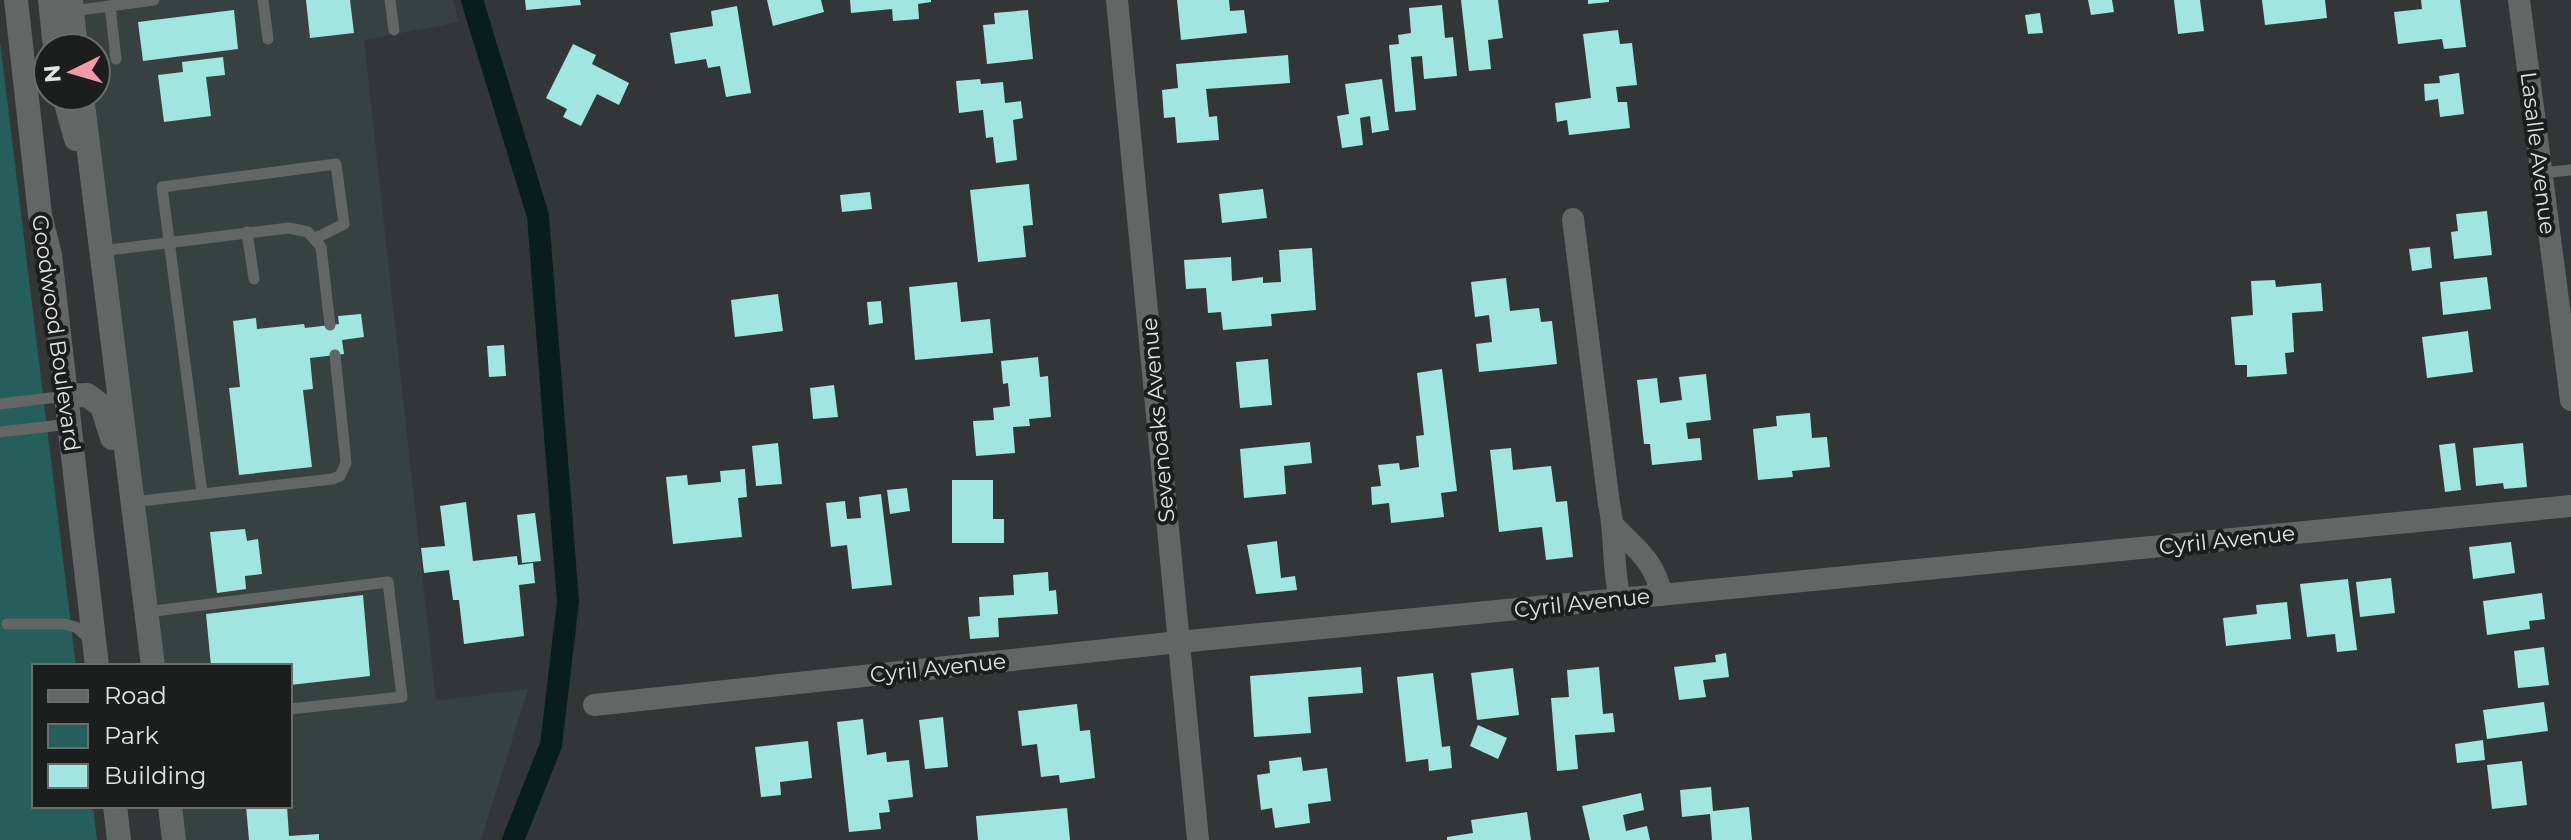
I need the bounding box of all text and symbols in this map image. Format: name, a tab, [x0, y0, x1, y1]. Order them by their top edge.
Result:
north arrow	[32, 32, 112, 112]
text: N	[38, 64, 67, 84]
street label: Lasalle Avenue	[2515, 70, 2561, 236]
street label: Goodwood Boulevard	[26, 213, 86, 453]
street label: Sevenoaks Avenue	[1136, 317, 1180, 523]
street label: Cyril Avenue	[2158, 519, 2296, 561]
street label: Cyril Avenue	[1513, 582, 1651, 624]
street label: Cyril Avenue	[869, 647, 1007, 689]
legend	[32, 664, 292, 808]
text: Road	[104, 681, 167, 710]
text: Park	[104, 721, 159, 750]
text: Building	[104, 761, 207, 790]

